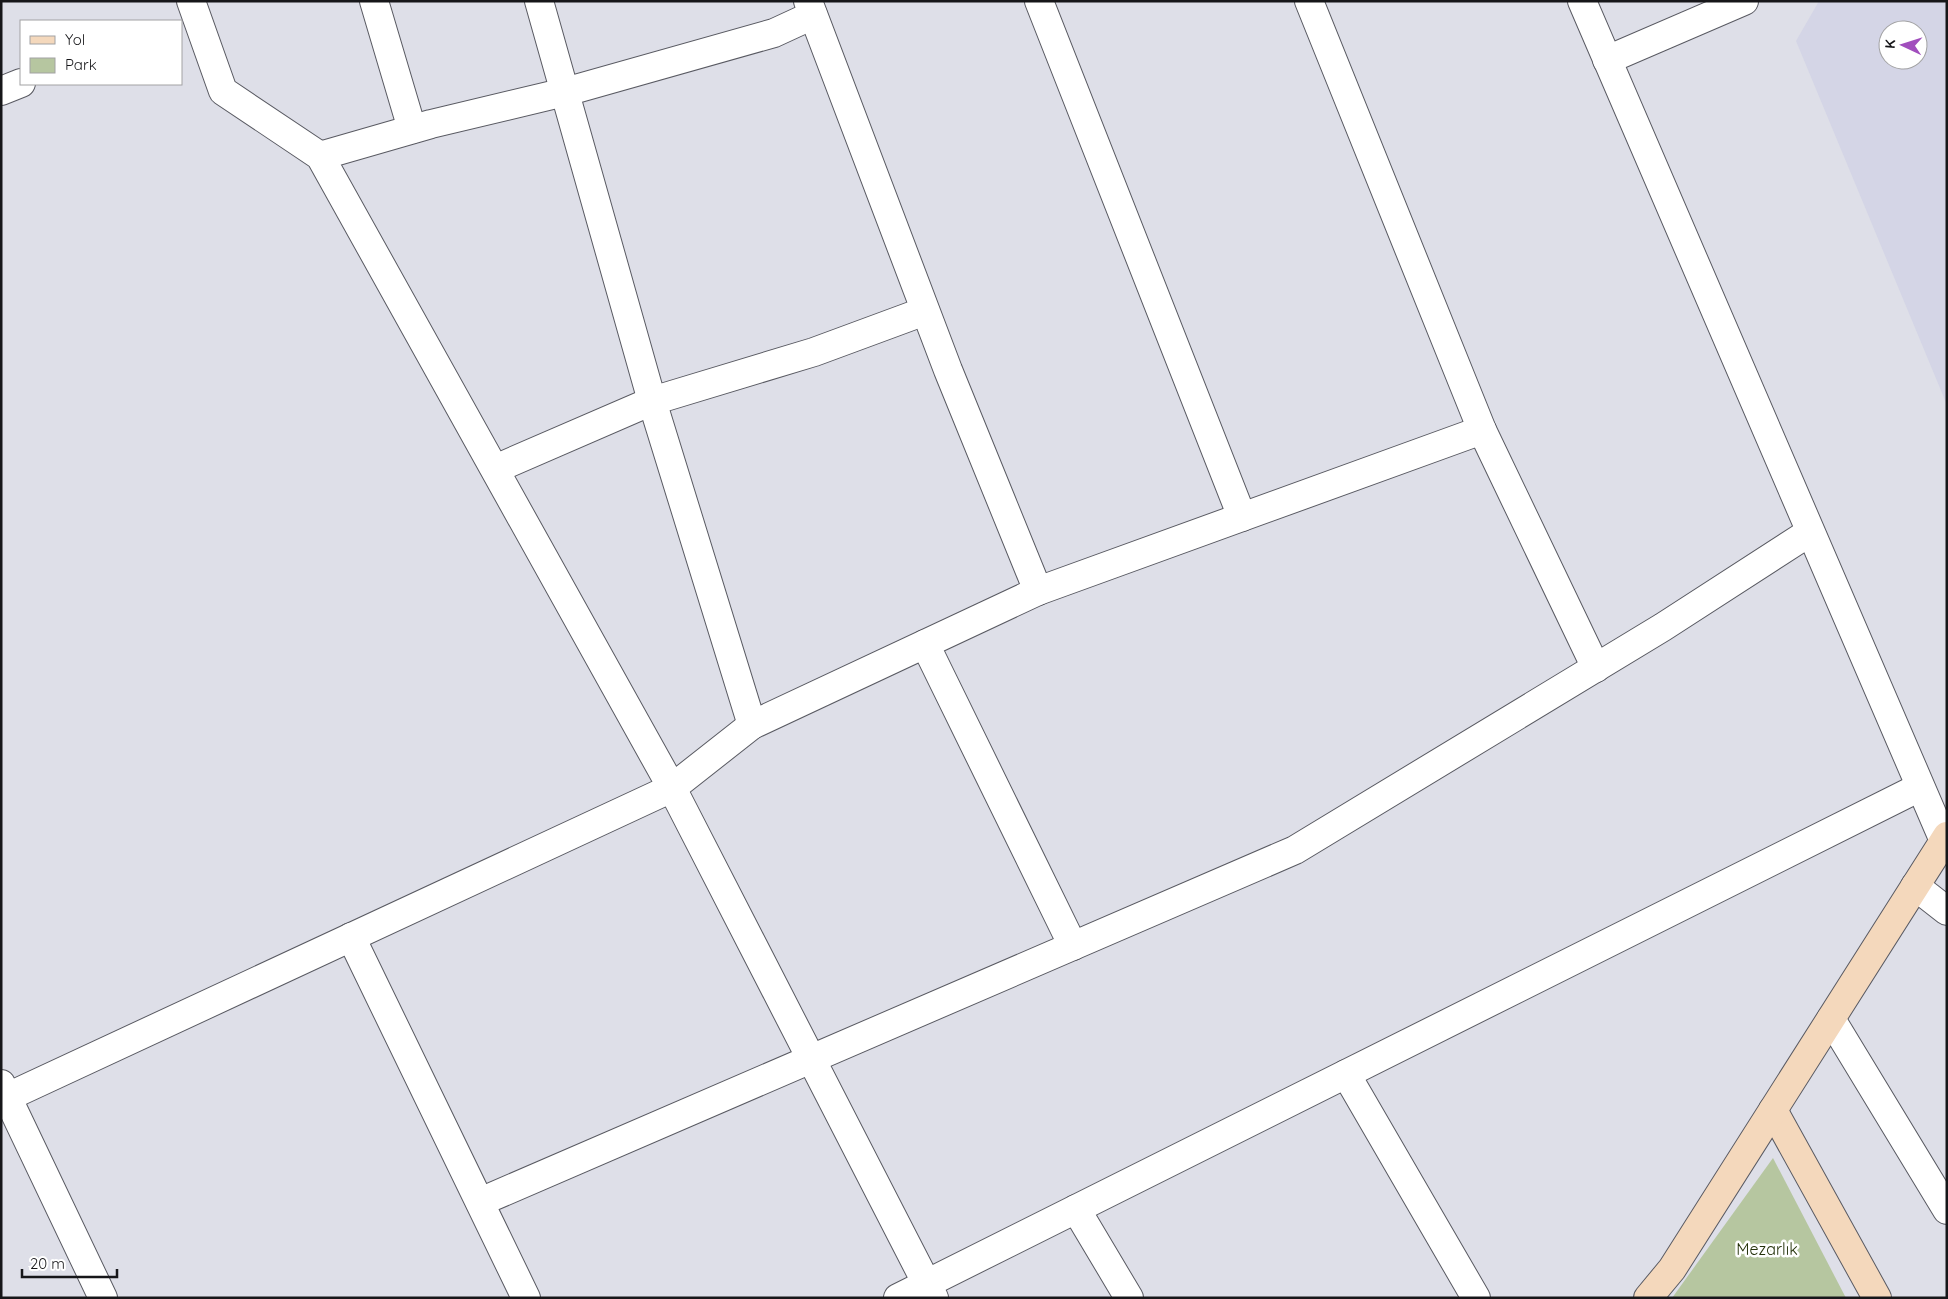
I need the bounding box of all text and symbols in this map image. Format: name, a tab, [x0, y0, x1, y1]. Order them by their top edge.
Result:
legend	[20, 20, 182, 85]
north arrow	[1878, 20, 1928, 70]
text: Yol	[65, 30, 85, 49]
text: K	[1881, 39, 1899, 49]
text: Park	[65, 55, 97, 74]
park label: Mezarlık	[1736, 1239, 1798, 1259]
scale bar	[22, 1246, 118, 1278]
text: 20 m	[30, 1254, 65, 1273]

